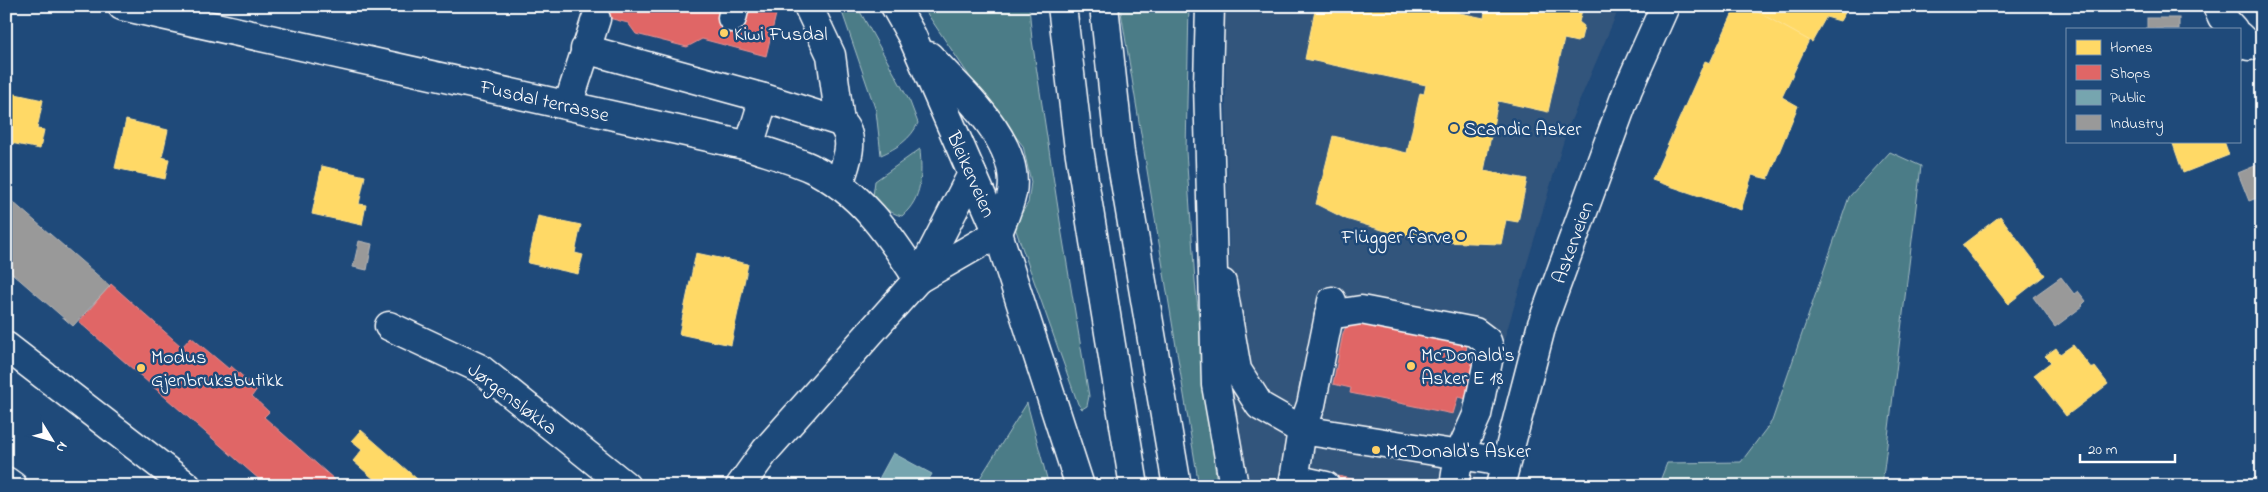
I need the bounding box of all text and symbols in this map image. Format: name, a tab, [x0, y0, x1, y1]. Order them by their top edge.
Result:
place label: Kiwi Fusdal	[734, 21, 828, 50]
marker: Kiwi Fusdal	[718, 27, 730, 39]
legend	[2066, 28, 2240, 142]
text: Homes	[2110, 37, 2153, 59]
text: Shops	[2110, 63, 2150, 85]
street label: Fusdal terrasse	[476, 73, 612, 131]
text: Public	[2110, 87, 2146, 109]
text: Industry	[2110, 113, 2164, 136]
place label: Scandic Asker	[1464, 116, 1582, 145]
marker: Scandic Asker	[1448, 122, 1460, 134]
street label: Bleikerveien	[937, 126, 1002, 223]
street label: Askerveien	[1546, 197, 1603, 288]
place label: Flügger farve	[1341, 224, 1451, 254]
marker: Flügger farve	[1455, 230, 1467, 242]
place label: McDonald's Asker E 18	[1421, 342, 1515, 394]
place label: Modus Gjenbruksbutikk	[151, 344, 283, 396]
street label: Jørgensløkka	[460, 357, 562, 444]
marker: McDonald's Asker E 18	[1405, 360, 1417, 372]
marker: Modus Gjenbruksbutikk	[135, 362, 147, 374]
north arrow	[28, 414, 78, 464]
scale bar	[2080, 432, 2176, 464]
text: N	[50, 437, 72, 457]
place label: McDonald's Asker	[1386, 438, 1532, 467]
text: 20 m	[2088, 439, 2118, 461]
marker: McDonald's Asker	[1370, 444, 1382, 456]

